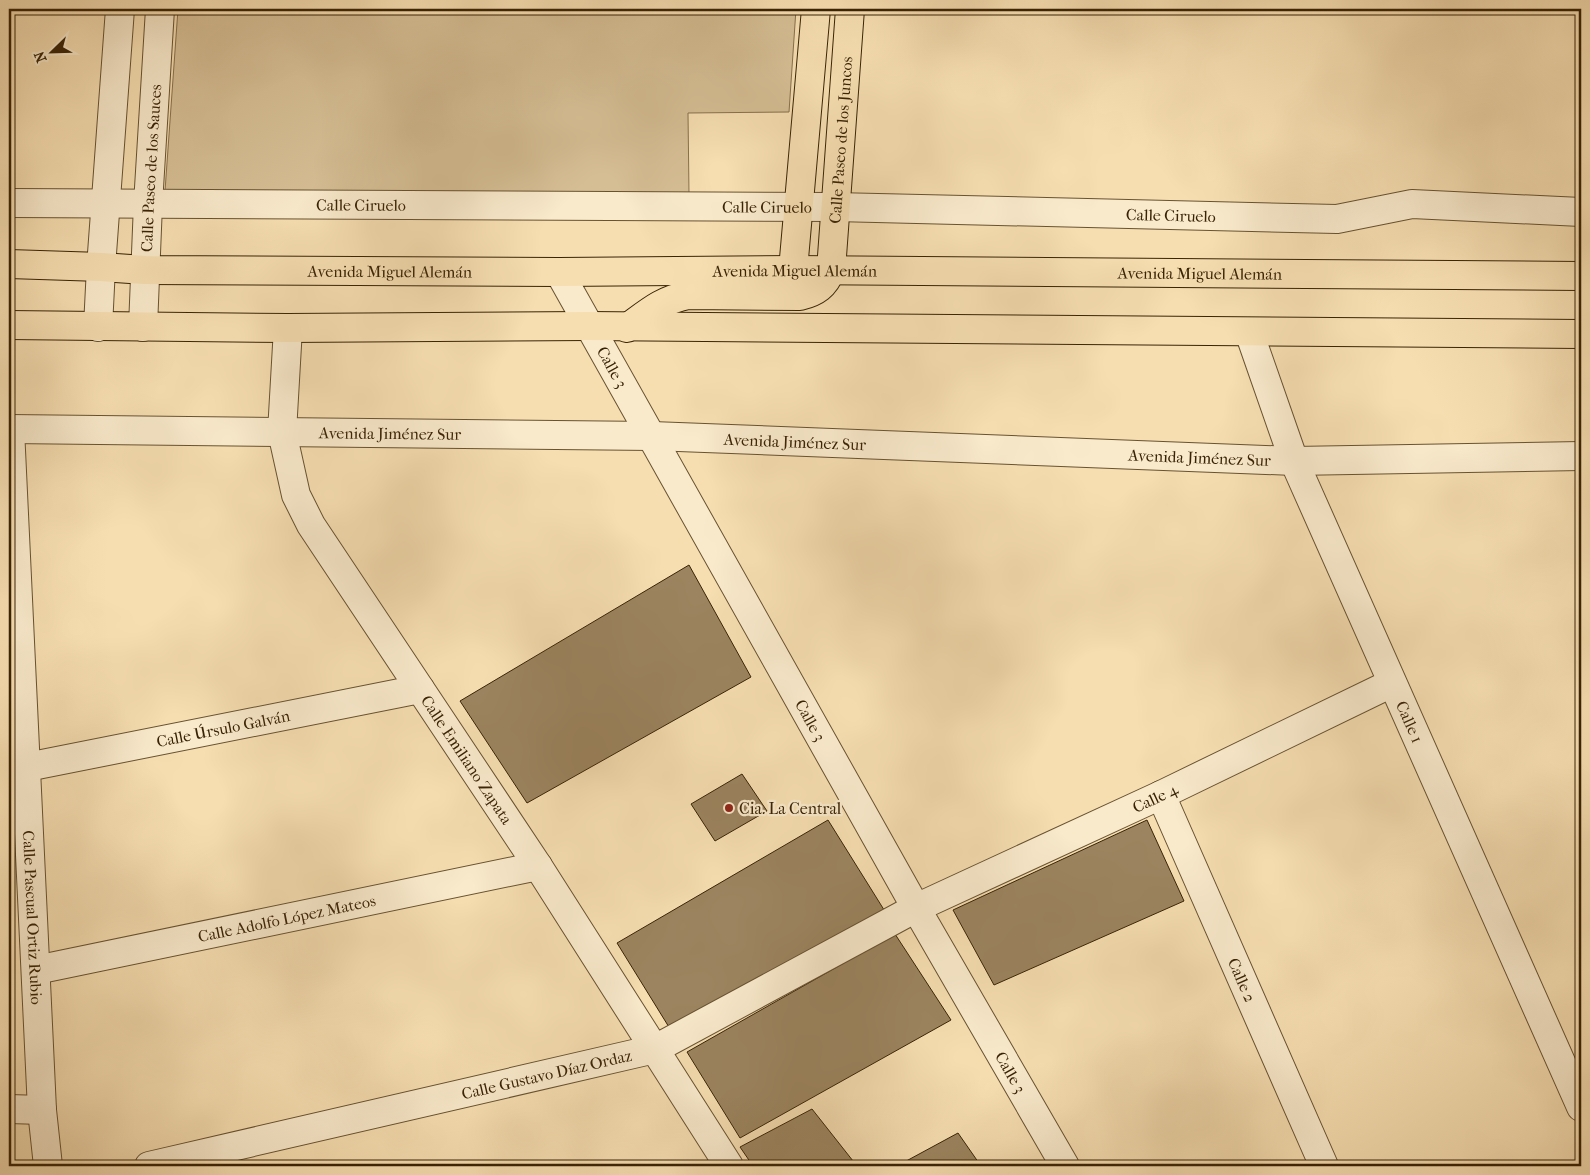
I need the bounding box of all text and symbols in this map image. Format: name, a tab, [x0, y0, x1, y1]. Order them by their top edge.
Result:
north arrow	[28, 28, 78, 78]
text: N	[30, 48, 50, 65]
street label: Calle Paseo de los Juncos	[825, 56, 857, 224]
street label: Calle Paseo de los Sauces	[137, 84, 165, 252]
street label: Calle Ciruelo	[316, 195, 406, 215]
street label: Calle Ciruelo	[722, 197, 812, 217]
street label: Calle Ciruelo	[1126, 205, 1216, 226]
street label: Avenida Miguel Alemán	[711, 261, 878, 281]
street label: Avenida Miguel Alemán	[307, 262, 473, 282]
street label: Avenida Miguel Alemán	[1116, 263, 1283, 284]
street label: Calle 3	[593, 343, 631, 392]
street label: Avenida Jiménez Sur	[318, 423, 462, 444]
street label: Avenida Jiménez Sur	[722, 430, 867, 454]
street label: Avenida Jiménez Sur	[1127, 446, 1271, 470]
street label: Calle Emiliano Zapata	[417, 692, 517, 828]
street label: Calle 3	[791, 696, 829, 745]
street label: Calle 1	[1392, 698, 1427, 746]
street label: Calle Úrsulo Galván	[155, 706, 292, 751]
street label: Calle 4	[1129, 779, 1181, 817]
place label: Cia. La Central	[739, 799, 842, 818]
marker: Cia. La Central	[723, 802, 735, 814]
street label: Calle Pascual Ortiz Rubio	[19, 830, 46, 1005]
street label: Calle Adolfo López Mateos	[196, 891, 377, 946]
street label: Calle 2	[1224, 955, 1260, 1005]
street label: Calle Gustavo Díaz Ordaz	[460, 1046, 634, 1103]
street label: Calle 3	[991, 1048, 1030, 1097]

